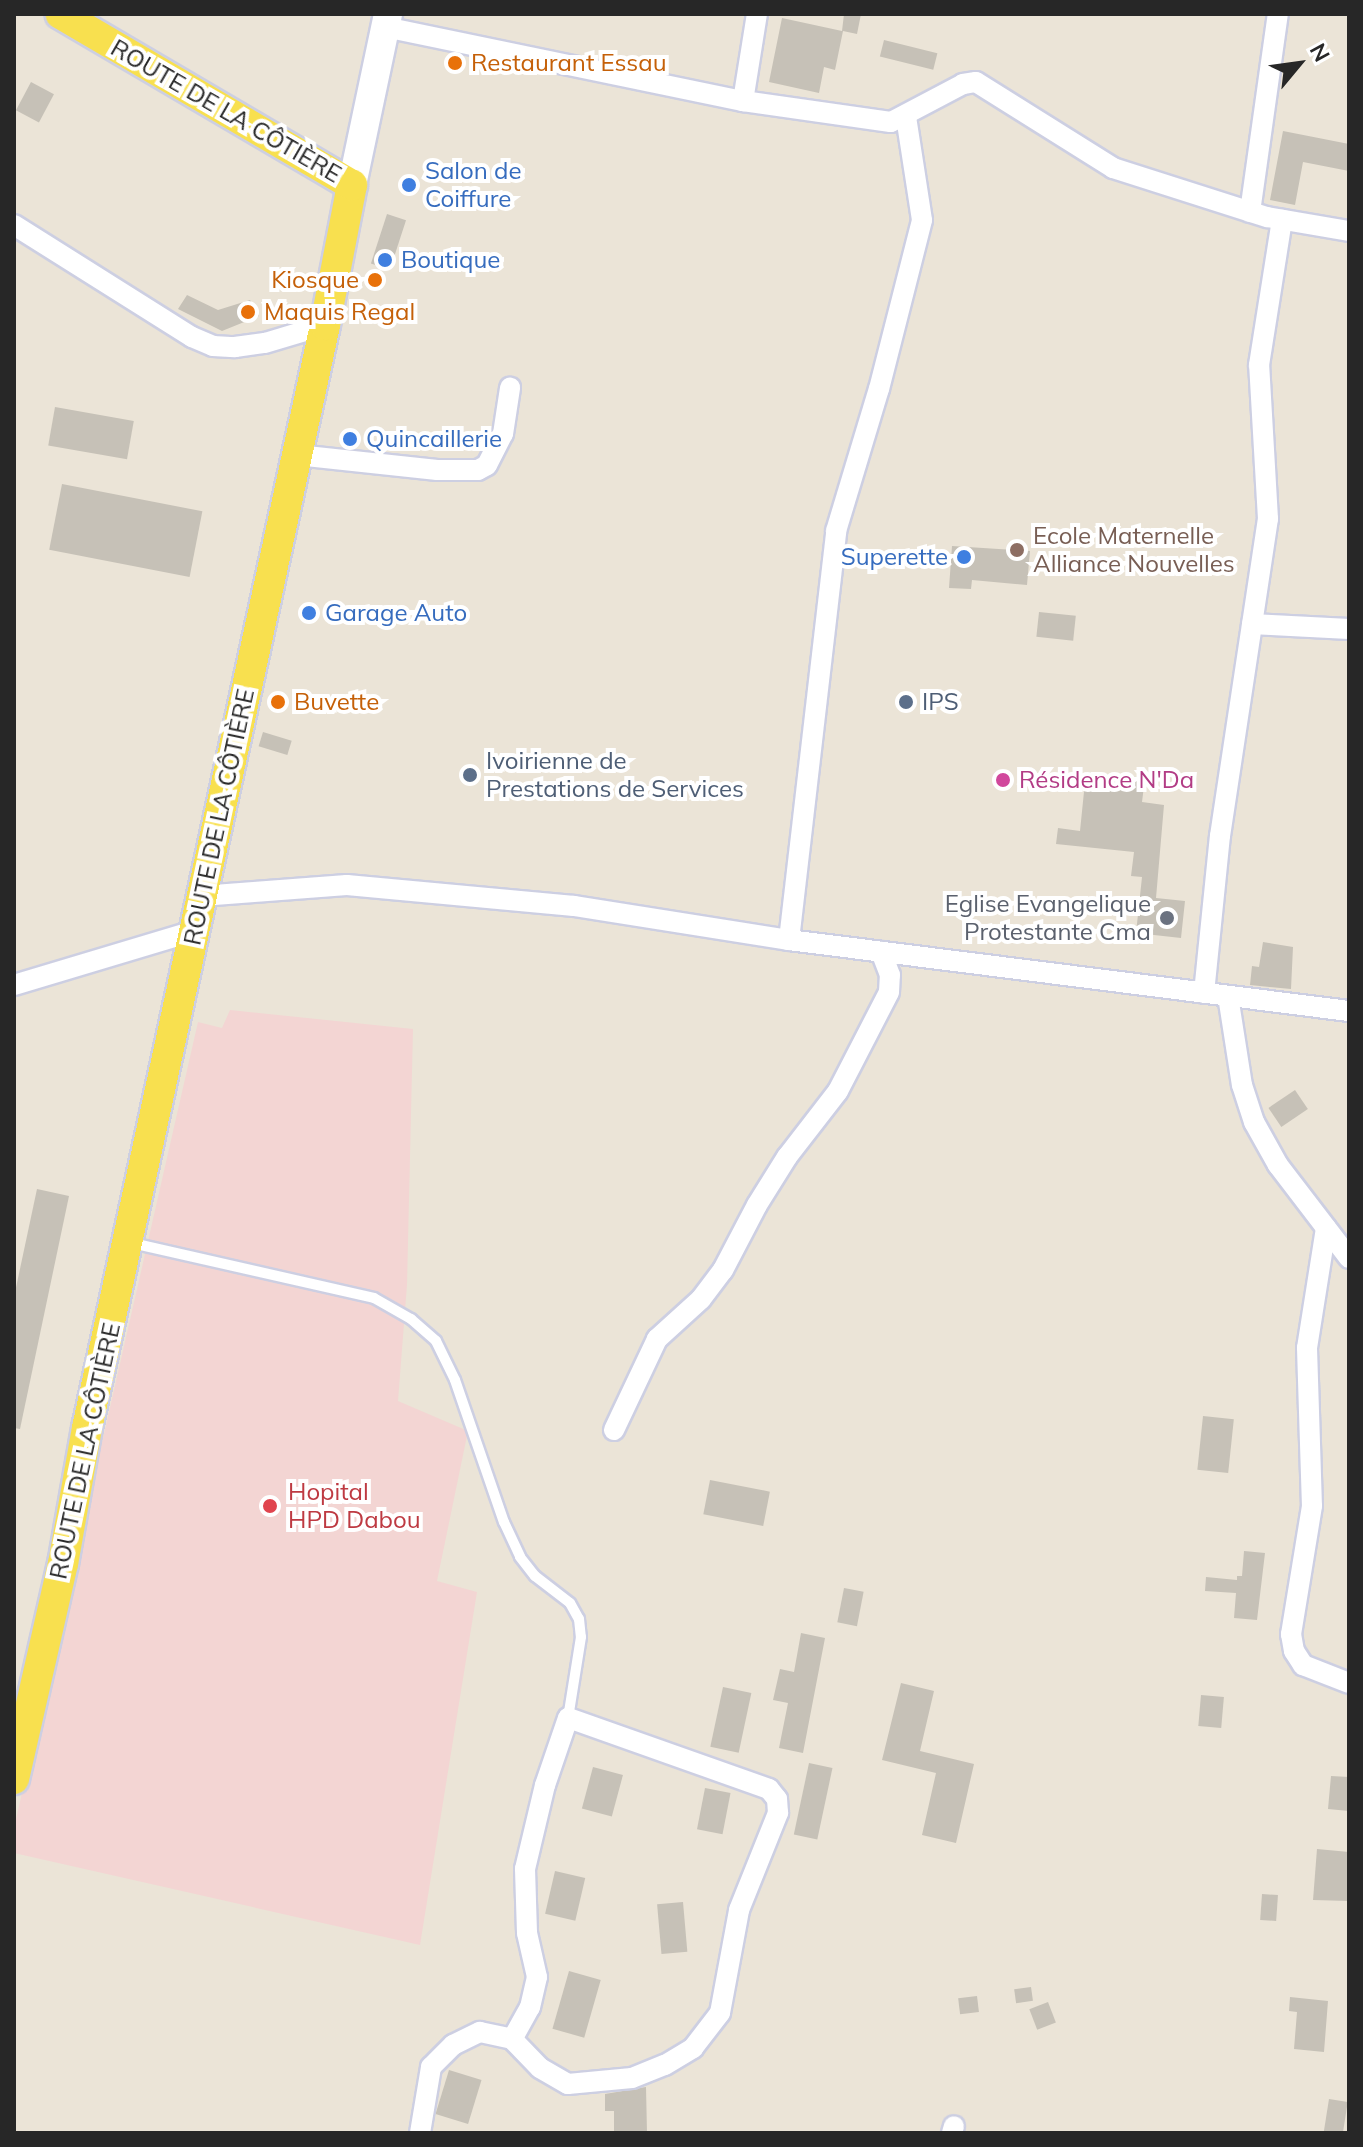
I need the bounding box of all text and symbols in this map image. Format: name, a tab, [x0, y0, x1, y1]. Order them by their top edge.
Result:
north arrow	[1259, 24, 1339, 104]
street label: ROUTE DE LA CÔTIÈRE	[106, 33, 346, 189]
text: N	[1304, 38, 1336, 66]
place label: Restaurant Essau	[471, 49, 667, 77]
marker: Restaurant Essau	[446, 54, 464, 72]
place label: Salon de Coiffure	[425, 157, 522, 213]
marker: Salon de Coiffure	[400, 176, 418, 194]
place label: Boutique	[401, 246, 500, 274]
marker: Boutique	[376, 251, 394, 269]
place label: Kiosque	[271, 266, 359, 294]
marker: Kiosque	[366, 271, 384, 289]
place label: Maquis Regal	[264, 298, 415, 326]
marker: Maquis Regal	[239, 303, 257, 321]
place label: Quincaillerie	[366, 425, 502, 453]
marker: Quincaillerie	[341, 430, 359, 448]
place label: Ecole Maternelle Alliance Nouvelles	[1033, 522, 1235, 578]
marker: Ecole Maternelle Alliance Nouvelles	[1008, 541, 1026, 559]
place label: Superette	[841, 543, 948, 571]
marker: Superette	[955, 548, 973, 566]
place label: Garage Auto	[325, 599, 467, 627]
marker: Garage Auto	[300, 604, 318, 622]
street label: ROUTE DE LA CÔTIÈRE	[178, 686, 260, 948]
place label: Buvette	[294, 688, 379, 716]
place label: IPS	[922, 688, 959, 716]
marker: Buvette	[269, 693, 287, 711]
marker: IPS	[897, 693, 915, 711]
place label: Ivoirienne de Prestations de Services	[486, 747, 744, 803]
marker: Ivoirienne de Prestations de Services	[461, 766, 479, 784]
place label: Résidence N'Da	[1019, 766, 1194, 794]
marker: Résidence N'Da	[994, 771, 1012, 789]
place label: Eglise Evangelique Protestante Cma	[945, 890, 1151, 946]
marker: Eglise Evangelique Protestante Cma	[1158, 909, 1176, 927]
street label: ROUTE DE LA CÔTIÈRE	[44, 1320, 126, 1582]
place label: Hopital HPD Dabou	[288, 1478, 420, 1534]
marker: Hopital HPD Dabou	[259, 1495, 281, 1517]

